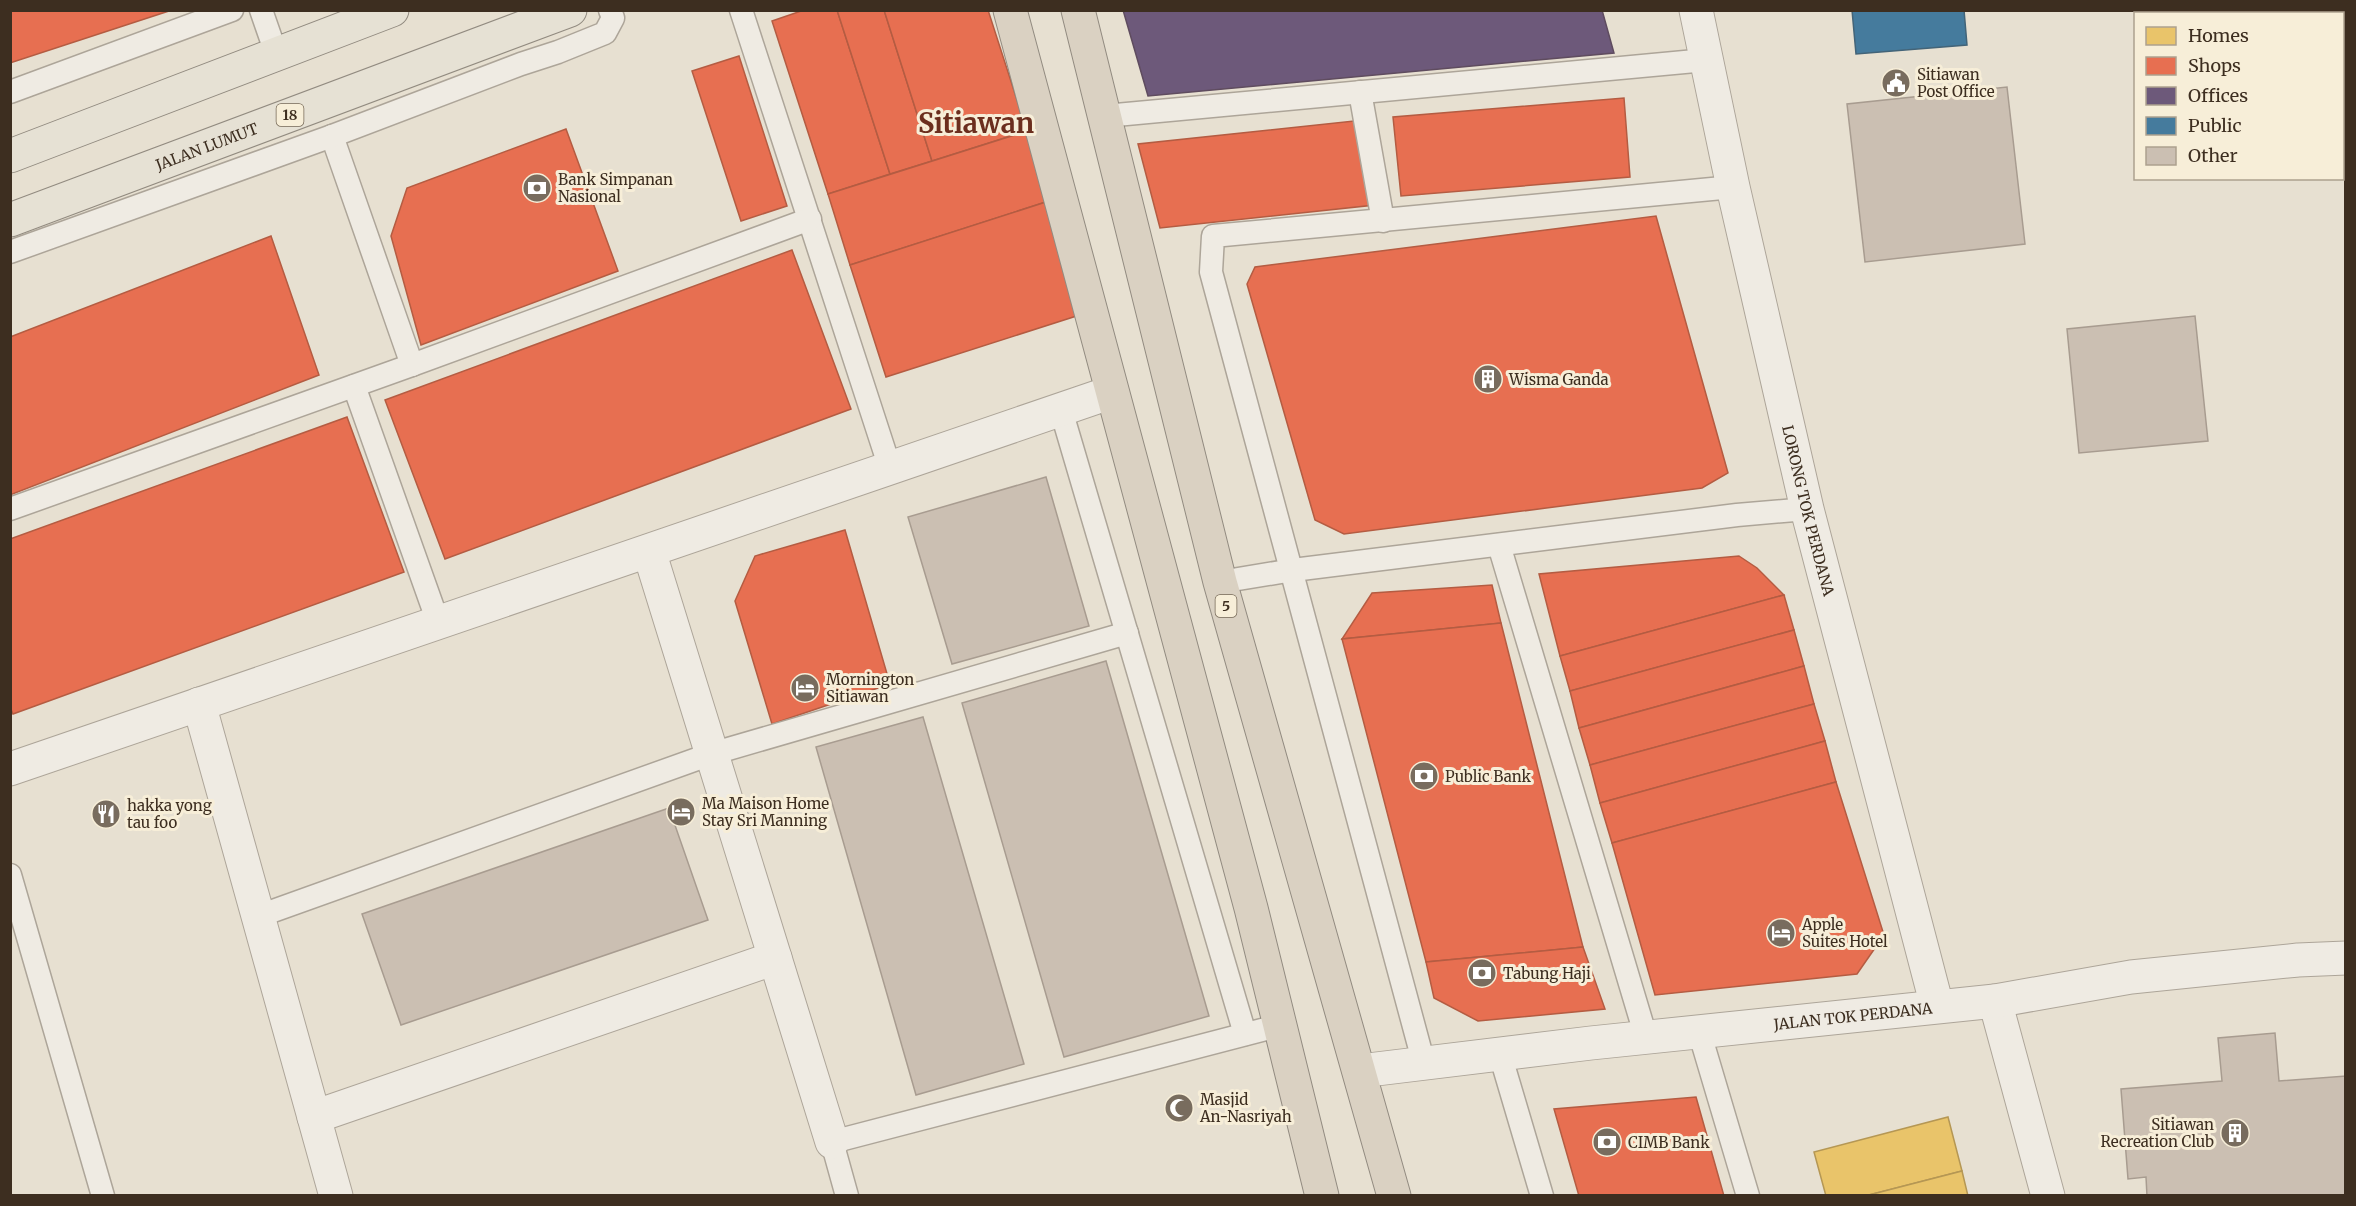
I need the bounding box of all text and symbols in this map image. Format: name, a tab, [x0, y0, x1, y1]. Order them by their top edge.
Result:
legend	[2134, 12, 2344, 180]
text: Homes	[2188, 24, 2249, 47]
text: Shops	[2188, 54, 2241, 77]
place label: Sitiawan Post Office	[1917, 65, 1995, 101]
public building icon: Sitiawan Post Office	[1880, 67, 1912, 99]
text: Offices	[2188, 84, 2248, 107]
road number: 18	[276, 104, 304, 126]
district label: Sitiawan	[918, 106, 1034, 140]
text: Public	[2188, 114, 2242, 137]
street label: JALAN LUMUT	[152, 118, 261, 174]
text: Other	[2188, 144, 2238, 167]
place label: Bank Simpanan Nasional	[558, 170, 673, 206]
bank icon: Bank Simpanan Nasional	[521, 172, 553, 204]
building icon: Wisma Ganda	[1472, 363, 1504, 395]
place label: Wisma Ganda	[1508, 370, 1609, 389]
street label: LORONG TOK PERDANA	[1779, 423, 1839, 598]
road number: 5	[1216, 595, 1236, 617]
place label: Mornington Sitiawan	[826, 670, 914, 706]
hotel icon: Mornington Sitiawan	[789, 672, 821, 704]
bank icon: Public Bank	[1408, 760, 1440, 792]
place label: Public Bank	[1445, 767, 1532, 786]
place label: Ma Maison Home Stay Sri Manning	[702, 794, 829, 830]
place label: hakka yong tau foo	[127, 796, 212, 832]
hotel icon: Ma Maison Home Stay Sri Manning	[665, 796, 697, 828]
restaurant icon: hakka yong tau foo	[90, 798, 122, 830]
place label: Apple Suites Hotel	[1801, 915, 1888, 951]
hotel icon: Apple Suites Hotel	[1765, 917, 1797, 949]
bank icon: Tabung Haji	[1466, 957, 1498, 989]
place label: Tabung Haji	[1503, 964, 1591, 983]
street label: JALAN TOK PERDANA	[1772, 998, 1934, 1034]
place label: Masjid An-Nasriyah	[1199, 1090, 1292, 1126]
mosque icon: Masjid An-Nasriyah	[1163, 1092, 1195, 1124]
place label: Sitiawan Recreation Club	[2100, 1115, 2214, 1151]
building icon: Sitiawan Recreation Club	[2219, 1117, 2251, 1149]
bank icon: CIMB Bank	[1591, 1126, 1623, 1158]
place label: CIMB Bank	[1628, 1133, 1710, 1152]

